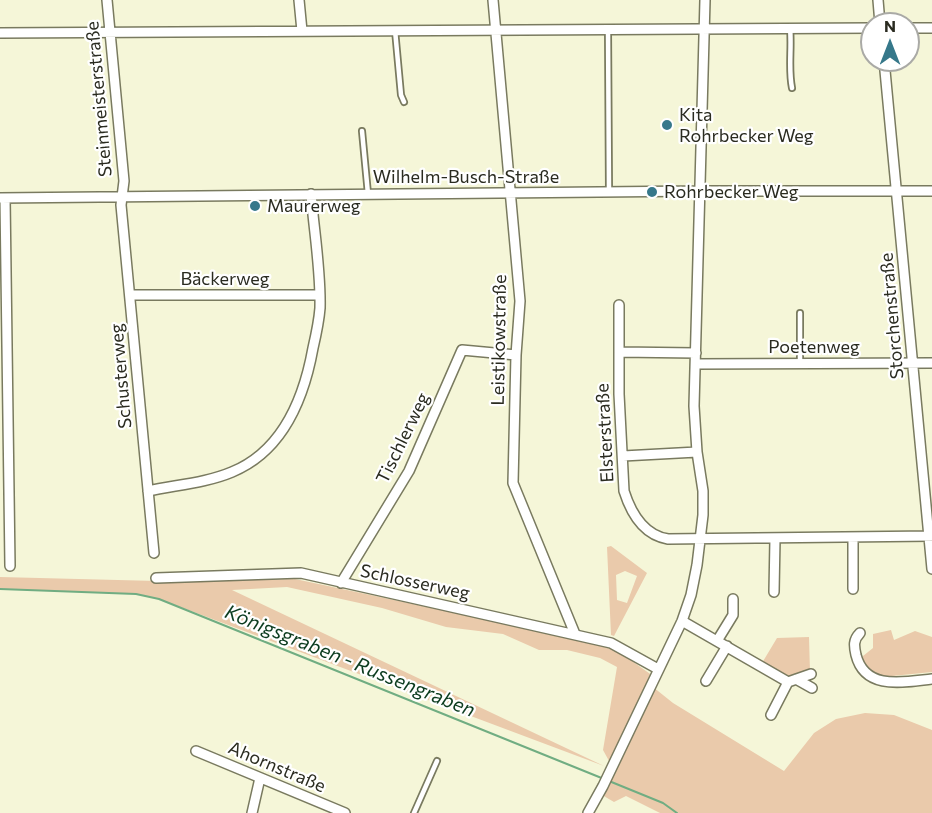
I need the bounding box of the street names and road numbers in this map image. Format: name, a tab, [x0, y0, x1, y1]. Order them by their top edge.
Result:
street label: Steinmeisterstraße	[81, 20, 117, 178]
street label: Wilhelm-Busch-Straße	[373, 166, 559, 188]
street label: Storchenstraße	[876, 252, 908, 380]
street label: Bäckerweg	[180, 268, 270, 290]
street label: Leistikowstraße	[487, 274, 511, 406]
street label: Schusterweg	[106, 323, 136, 429]
street label: Poetenweg	[768, 336, 860, 358]
street label: Elsterstraße	[592, 383, 618, 483]
street label: Tischlerweg	[372, 389, 434, 487]
street label: Schlosserweg	[358, 560, 472, 604]
street label: Ahornstraße	[225, 737, 329, 797]

